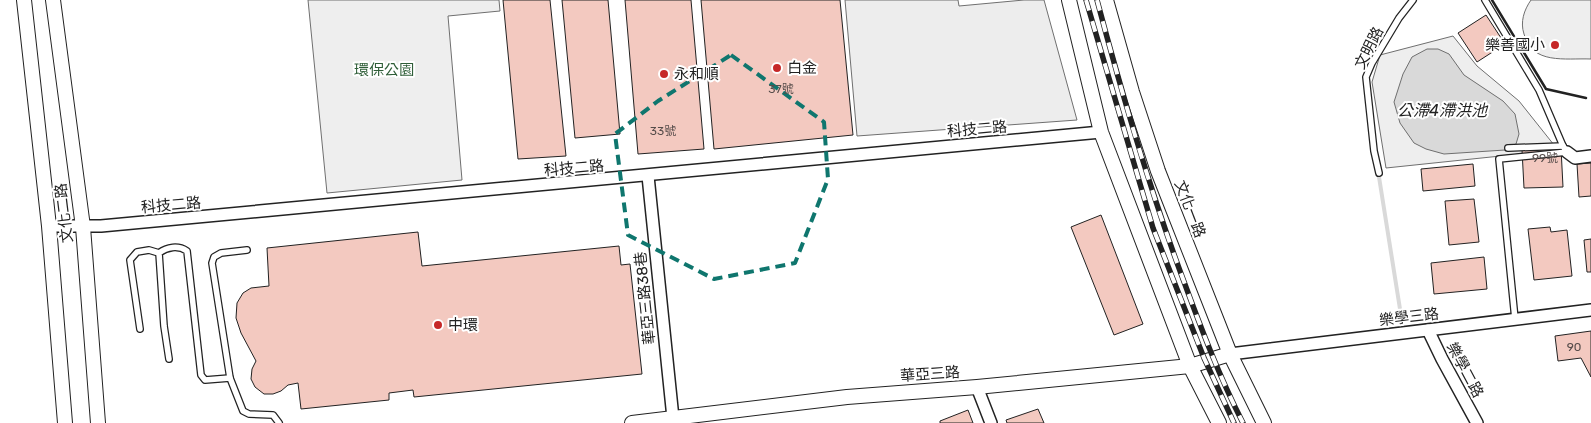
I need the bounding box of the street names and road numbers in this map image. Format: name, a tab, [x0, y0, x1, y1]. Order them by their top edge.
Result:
street label: 文明路	[1351, 24, 1387, 72]
street label: 科技二路	[946, 117, 1008, 141]
street label: 科技二路	[543, 156, 605, 180]
street label: 文化一路	[1171, 178, 1209, 240]
street label: 文化二路	[51, 182, 77, 244]
street label: 科技二路	[140, 193, 202, 217]
street label: 華亞三路38巷	[631, 251, 659, 345]
street label: 樂學三路	[1378, 304, 1440, 330]
street label: 樂學二路	[1443, 339, 1487, 401]
street label: 華亞三路	[899, 363, 961, 385]

